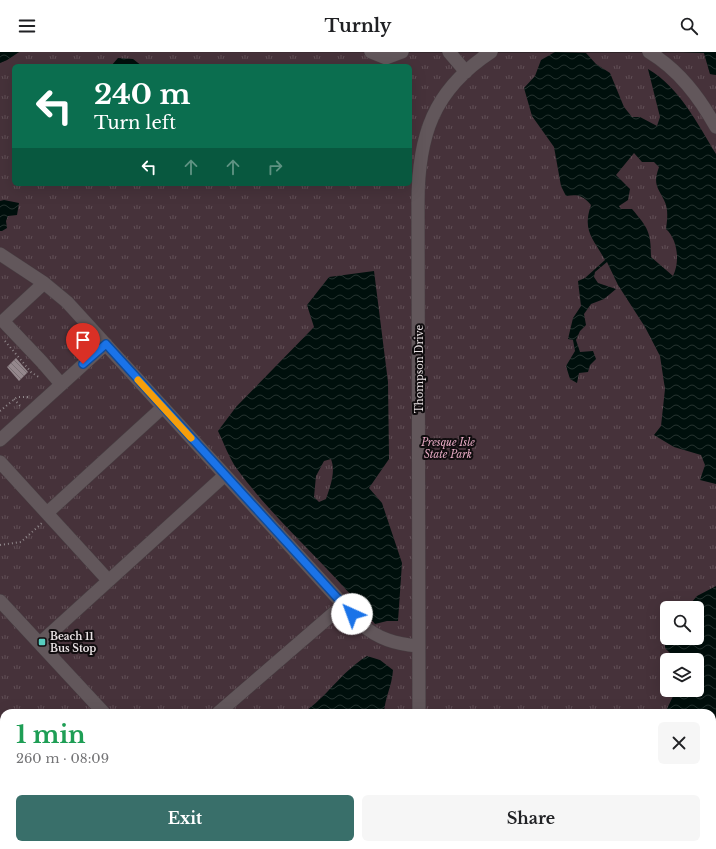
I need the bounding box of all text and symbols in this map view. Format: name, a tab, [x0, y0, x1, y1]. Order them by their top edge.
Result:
icon: menu	[16, 15, 38, 37]
text: Turnly	[325, 15, 391, 37]
icon: search	[678, 15, 700, 37]
text: 240 m	[94, 77, 190, 112]
icon: left	[28, 80, 80, 132]
text: Turn left	[94, 112, 176, 134]
icon: left	[138, 156, 160, 178]
icon: ahead	[180, 156, 202, 178]
icon: ahead	[222, 156, 244, 178]
icon: right	[264, 156, 286, 178]
pin	[66, 323, 100, 364]
street label: Thompson Drive	[413, 325, 426, 413]
icon: arrive	[72, 329, 94, 351]
park label: Presque Isle State Park	[420, 436, 475, 461]
position arrow	[331, 593, 373, 635]
map controls	[660, 601, 704, 697]
button: search	[660, 601, 704, 645]
place label: Beach 11 Bus Stop	[50, 630, 96, 655]
marker: Beach 11 Bus Stop	[37, 637, 47, 647]
button: layers	[660, 653, 704, 697]
text: 1 min	[16, 720, 86, 749]
button: close	[658, 722, 700, 764]
text: 260 m · 08:09	[16, 750, 109, 767]
button: Exit	[16, 795, 354, 841]
button: Share	[362, 795, 700, 841]

